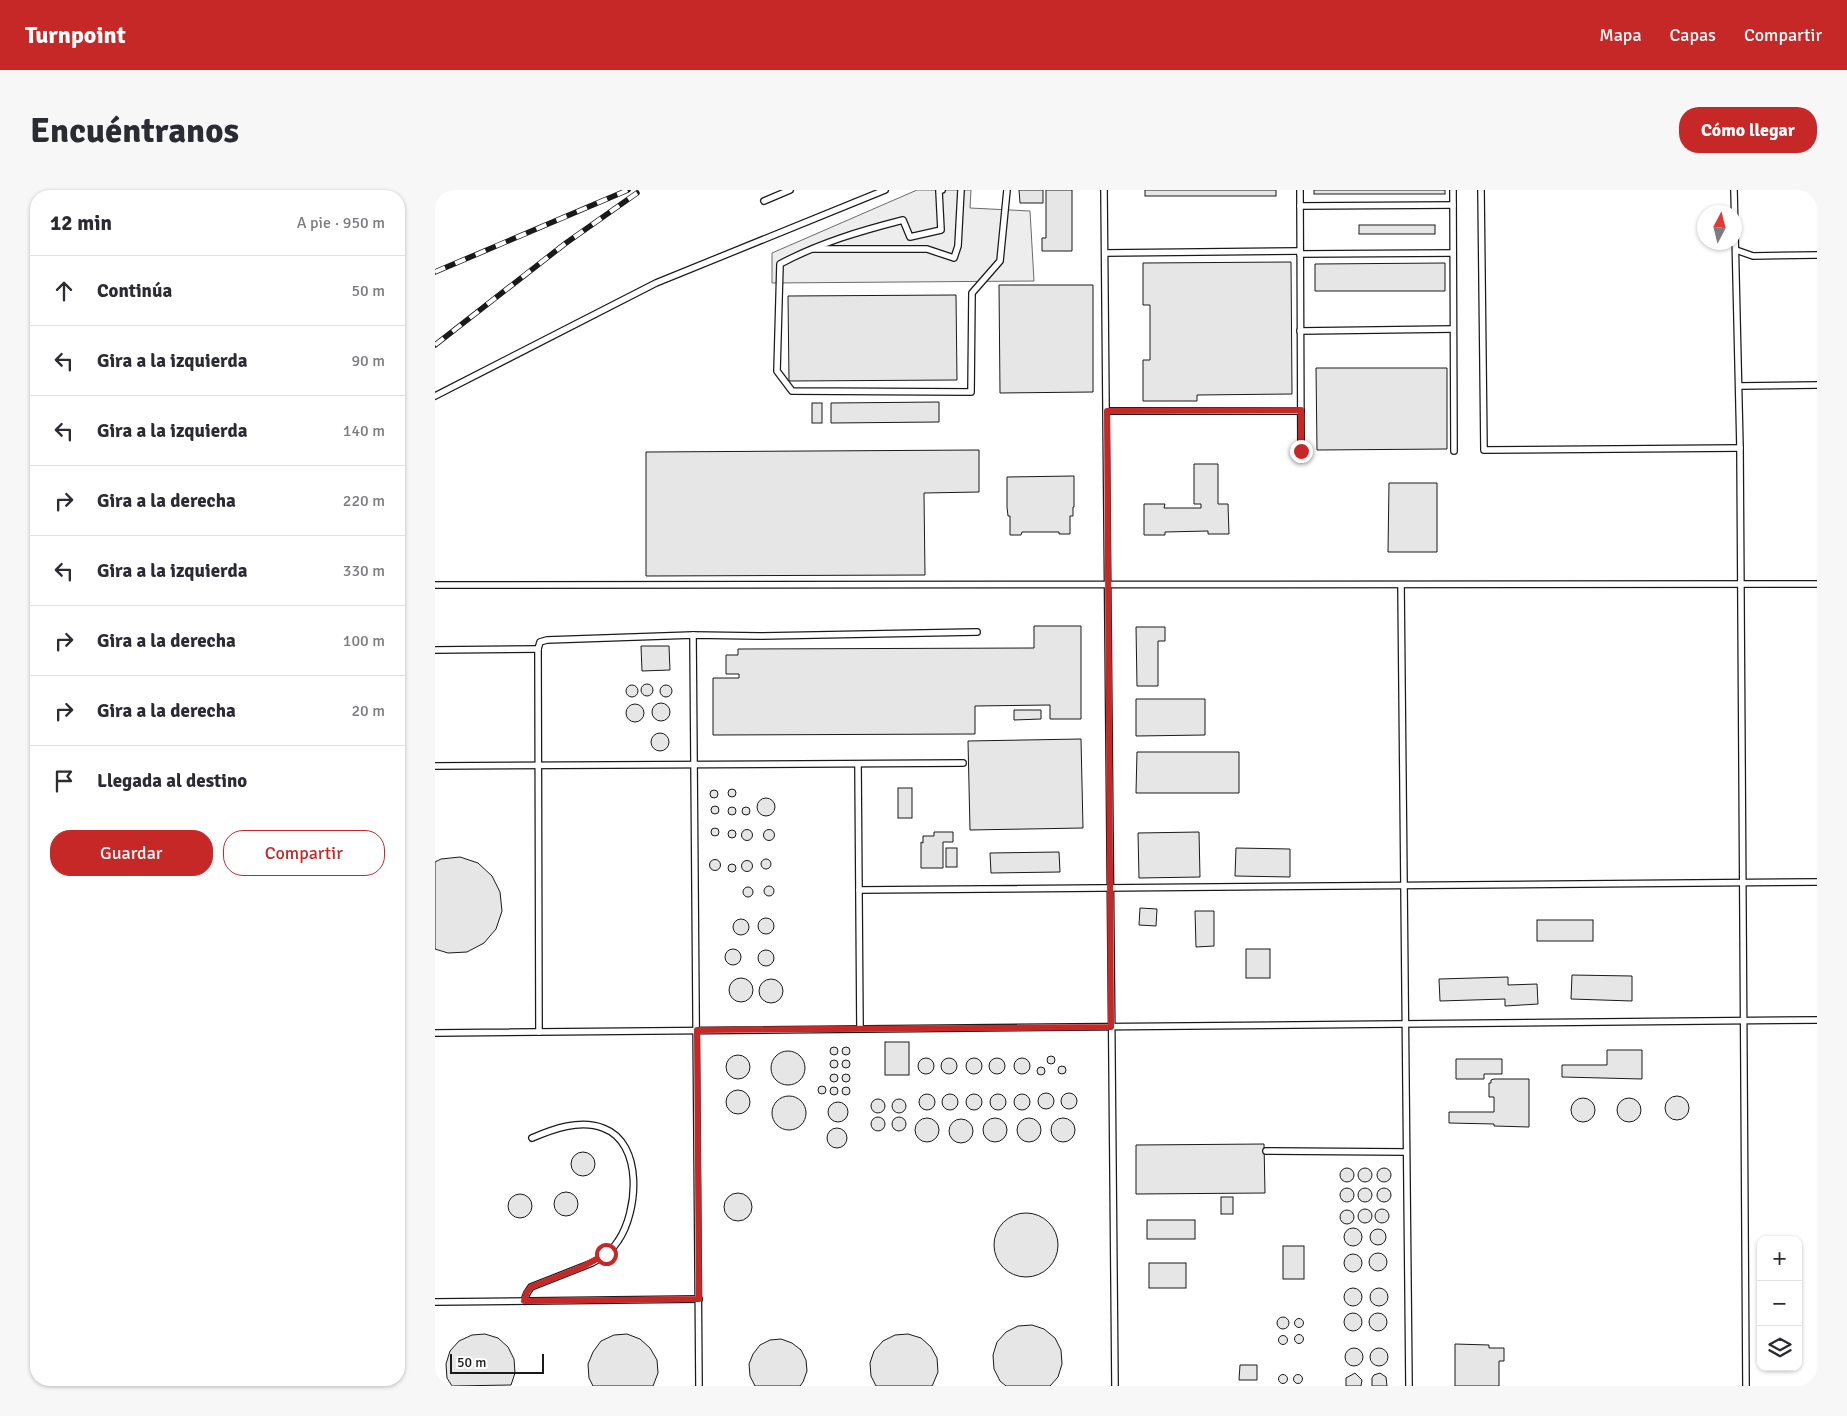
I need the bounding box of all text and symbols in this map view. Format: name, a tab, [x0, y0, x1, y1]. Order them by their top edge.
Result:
text: Turnpoint	[25, 20, 126, 50]
text: Mapa	[1599, 24, 1642, 46]
text: Capas	[1670, 24, 1716, 46]
text: Compartir	[1744, 24, 1822, 46]
button: Cómo llegar	[1679, 107, 1817, 153]
text: Encuéntranos	[30, 109, 239, 152]
north arrow	[1697, 205, 1742, 250]
text: 12 min	[50, 210, 112, 236]
text: A pie · 950 m	[297, 213, 385, 233]
icon: ahead	[50, 277, 78, 305]
text: Continúa	[97, 279, 172, 303]
text: 50 m	[351, 281, 385, 301]
icon: left	[50, 347, 78, 375]
text: Gira a la izquierda	[97, 349, 247, 373]
text: 90 m	[351, 351, 385, 371]
icon: left	[50, 417, 78, 445]
text: Gira a la izquierda	[97, 419, 247, 443]
text: 140 m	[343, 421, 385, 441]
route end	[1290, 440, 1313, 463]
icon: right	[50, 487, 78, 515]
text: Gira a la derecha	[97, 489, 236, 513]
text: 220 m	[343, 491, 385, 511]
icon: left	[50, 557, 78, 585]
text: Gira a la izquierda	[97, 559, 247, 583]
text: 330 m	[343, 561, 385, 581]
icon: right	[50, 627, 78, 655]
text: Gira a la derecha	[97, 629, 236, 653]
text: 100 m	[343, 631, 385, 651]
icon: right	[50, 697, 78, 725]
text: Gira a la derecha	[97, 699, 236, 723]
text: 20 m	[351, 701, 385, 721]
icon: arrive	[50, 767, 78, 795]
text: Llegada al destino	[97, 769, 247, 793]
button: Guardar	[50, 830, 213, 876]
button: Compartir	[223, 830, 385, 876]
map controls	[1757, 1236, 1802, 1371]
button: +	[1757, 1236, 1802, 1281]
route start	[595, 1243, 618, 1266]
button: −	[1757, 1281, 1802, 1326]
button: layers	[1757, 1326, 1802, 1371]
scale bar	[450, 1351, 544, 1374]
text: 50 m	[457, 1354, 486, 1371]

